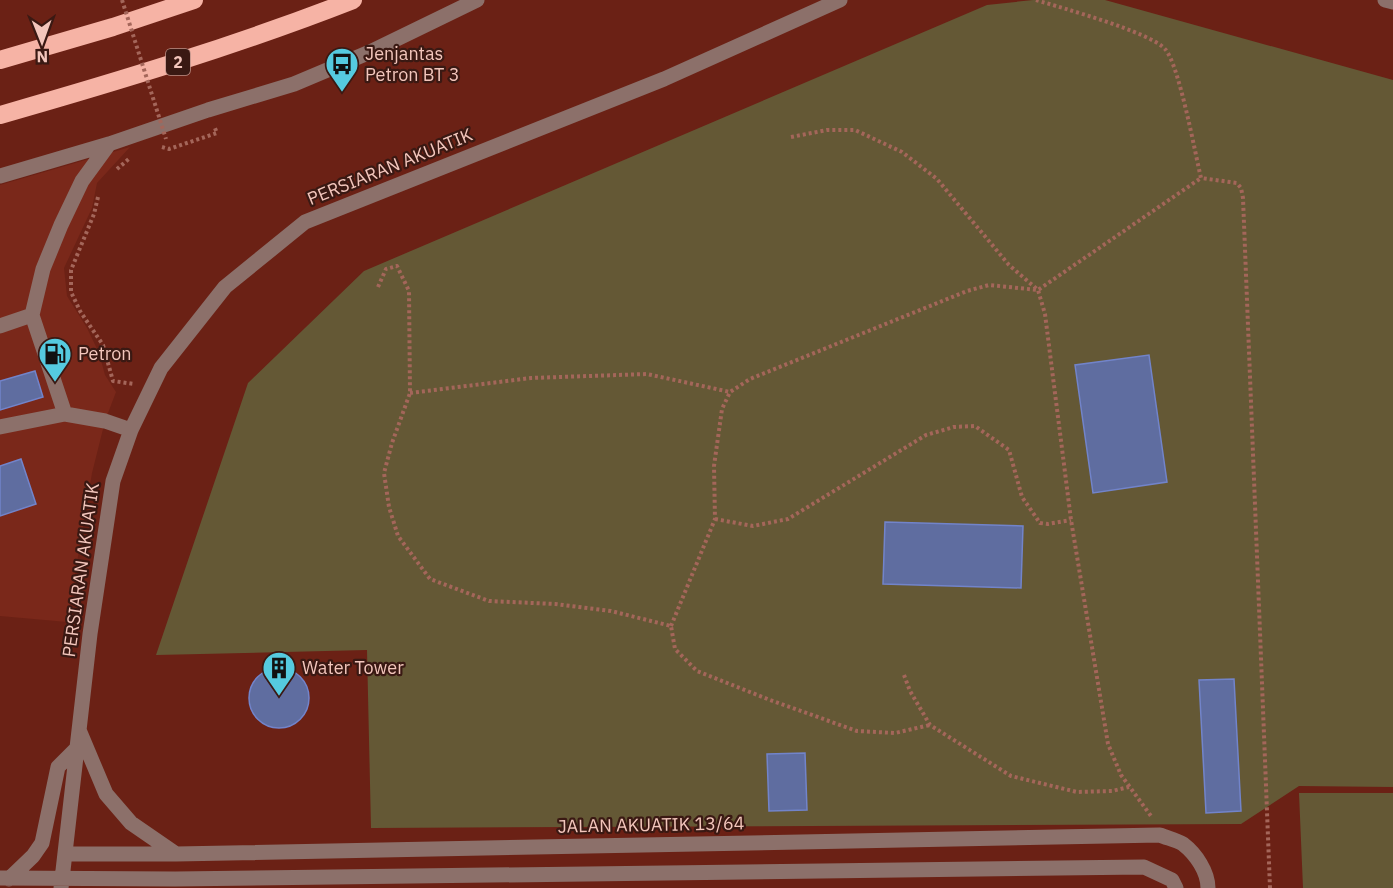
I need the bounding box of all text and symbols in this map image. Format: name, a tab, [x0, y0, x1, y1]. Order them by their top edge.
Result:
north arrow	[12, 12, 72, 72]
place label: Jenjantas Petron BT 3	[365, 42, 459, 86]
bus stop icon: Jenjantas Petron BT 3	[324, 46, 360, 93]
text: N	[36, 47, 48, 67]
road number: 2	[166, 49, 190, 75]
street label: PERSIARAN AKUATIK	[304, 123, 476, 210]
fuel station icon: Petron	[37, 336, 73, 383]
place label: Petron	[78, 342, 132, 365]
street label: PERSIARAN AKUATIK	[57, 481, 104, 659]
building icon: Water Tower	[261, 650, 297, 697]
place label: Water Tower	[302, 656, 404, 679]
street label: JALAN AKUATIK 13/64	[557, 811, 745, 838]

